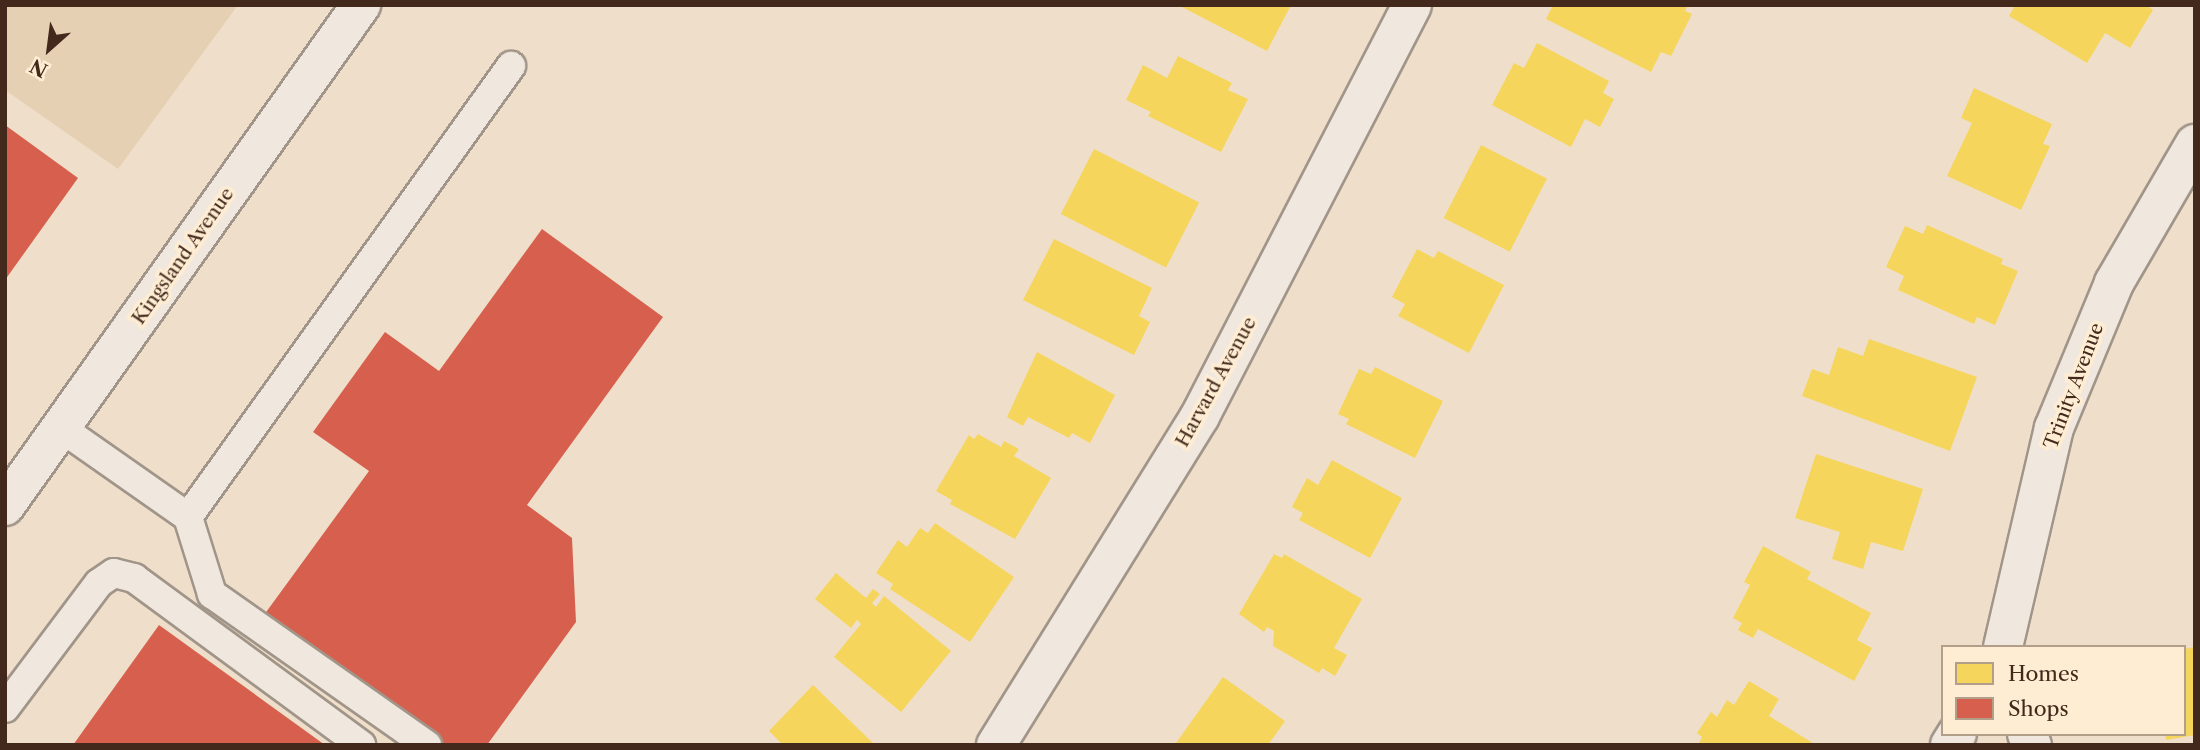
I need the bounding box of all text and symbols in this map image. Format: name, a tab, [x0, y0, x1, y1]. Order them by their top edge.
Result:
north arrow	[14, 14, 84, 84]
text: N	[26, 54, 52, 82]
street label: Kingsland Avenue	[127, 183, 239, 329]
street label: Harvard Avenue	[1171, 313, 1261, 451]
street label: Trinity Avenue	[2039, 319, 2109, 453]
legend	[1941, 645, 2186, 736]
text: Homes	[2008, 661, 2079, 686]
text: Shops	[2008, 696, 2069, 721]

